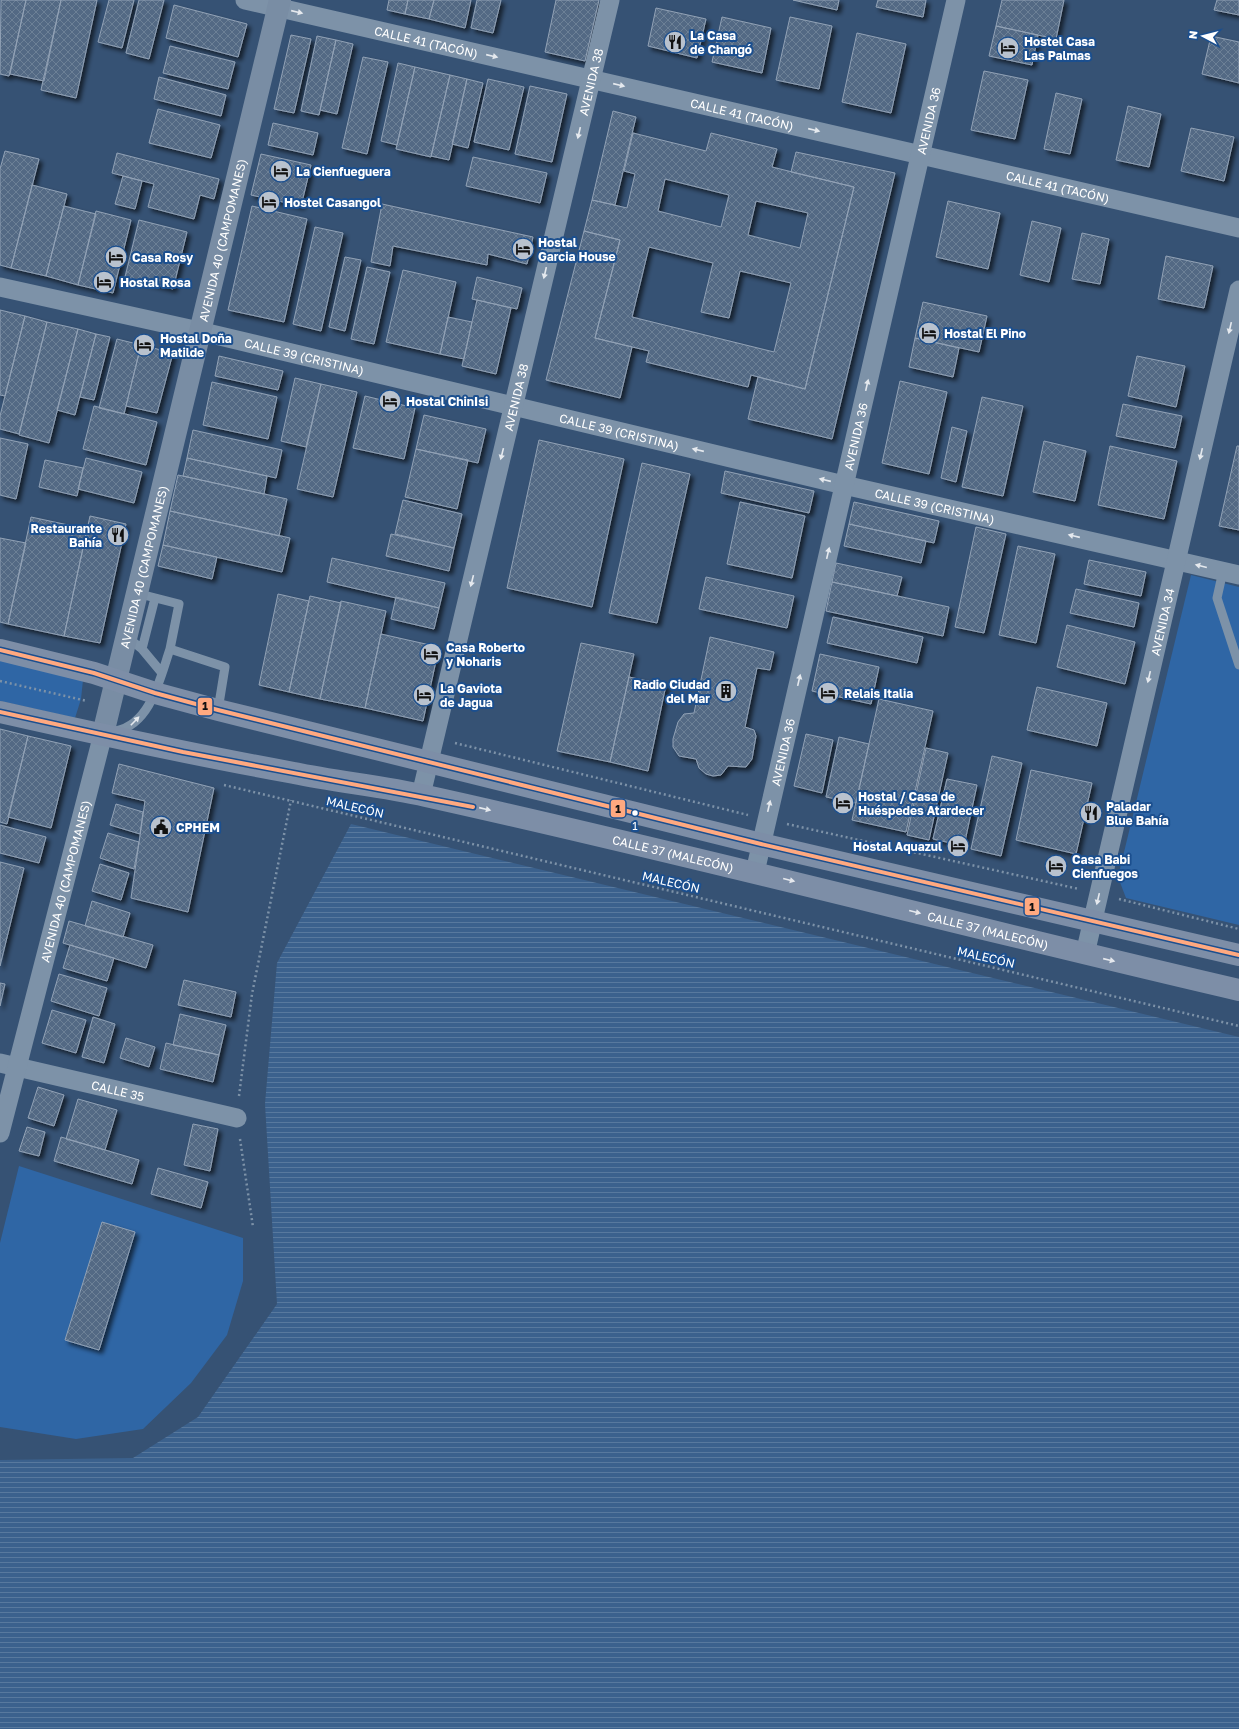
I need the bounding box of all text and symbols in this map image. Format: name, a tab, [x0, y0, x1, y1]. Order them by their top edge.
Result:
one-way arrow	[291, 9, 303, 15]
north arrow	[1183, 16, 1223, 56]
street label: CALLE 41 (TACÓN)	[373, 22, 480, 61]
place label: La Casa de Changó	[690, 28, 752, 57]
restaurant icon: La Casa de Changó	[662, 29, 688, 55]
text: N	[1186, 30, 1200, 40]
place label: Hostel Casa Las Palmas	[1024, 34, 1095, 63]
hotel icon: Hostel Casa Las Palmas	[995, 35, 1021, 61]
street label: AVENIDA 38	[575, 47, 606, 117]
one-way arrow	[486, 54, 498, 60]
one-way arrow	[613, 83, 625, 89]
street label: AVENIDA 36	[913, 86, 943, 156]
street label: CALLE 41 (TACÓN)	[689, 95, 795, 133]
one-way arrow	[575, 127, 581, 139]
one-way arrow	[808, 127, 820, 133]
street label: AVENIDA 40 (CAMPOMANES)	[195, 157, 249, 323]
hotel icon: La Cienfueguera	[268, 158, 294, 184]
place label: La Cienfueguera	[296, 164, 391, 179]
street label: CALLE 41 (TACÓN)	[1005, 167, 1111, 206]
hotel icon: Hostel Casangol	[256, 189, 282, 215]
place label: Hostel Casangol	[284, 195, 381, 210]
place label: Hostal Garcia House	[538, 235, 616, 264]
hotel icon: Hostal Garcia House	[510, 236, 536, 262]
hotel icon: Casa Rosy	[103, 244, 129, 270]
place label: Casa Rosy	[132, 250, 194, 265]
one-way arrow	[542, 267, 548, 280]
hotel icon: Hostal Rosa	[91, 269, 117, 295]
place label: Hostal Rosa	[120, 275, 191, 290]
hotel icon: Hostal El Pino	[916, 320, 942, 346]
one-way arrow	[1227, 322, 1233, 334]
place label: Hostal El Pino	[944, 326, 1026, 341]
place label: Hostal Doña Matilde	[160, 331, 232, 360]
hotel icon: Hostal Doña Matilde	[131, 332, 157, 358]
street label: CALLE 39 (CRISTINA)	[243, 335, 366, 378]
street label: AVENIDA 38	[500, 362, 531, 432]
one-way arrow	[864, 379, 870, 391]
hotel icon: Hostal ChinIsi	[377, 388, 403, 414]
place label: Hostal ChinIsi	[406, 394, 488, 409]
street label: AVENIDA 36	[840, 401, 870, 472]
street label: CALLE 39 (CRISTINA)	[558, 410, 681, 453]
one-way arrow	[692, 447, 704, 453]
one-way arrow	[499, 448, 505, 460]
one-way arrow	[1197, 448, 1203, 461]
one-way arrow	[819, 477, 831, 483]
street label: AVENIDA 40 (CAMPOMANES)	[116, 484, 170, 650]
street label: CALLE 39 (CRISTINA)	[873, 485, 996, 527]
place label: Restaurante Bahía	[31, 521, 102, 550]
restaurant icon: Restaurante Bahía	[105, 522, 131, 548]
one-way arrow	[1068, 533, 1081, 539]
one-way arrow	[825, 547, 831, 559]
one-way arrow	[1195, 562, 1207, 568]
one-way arrow	[468, 574, 474, 587]
street label: AVENIDA 34	[1147, 587, 1177, 657]
place label: Casa Roberto y Noharis	[446, 640, 525, 669]
hotel icon: Casa Roberto y Noharis	[418, 641, 444, 667]
one-way arrow	[1146, 670, 1152, 683]
one-way arrow	[796, 673, 802, 686]
place label: Radio Ciudad del Mar	[633, 677, 710, 706]
building icon: Radio Ciudad del Mar	[713, 678, 739, 704]
hotel icon: Relais Italia	[815, 680, 841, 706]
place label: La Gaviota de Jagua	[440, 681, 502, 710]
hotel icon: La Gaviota de Jagua	[411, 682, 437, 708]
place label: Relais Italia	[844, 686, 913, 701]
line badge: 1	[197, 697, 213, 716]
text: 1	[202, 699, 208, 712]
one-way arrow	[130, 716, 139, 726]
street label: AVENIDA 36	[768, 717, 798, 787]
place label: Hostal / Casa de Huéspedes Atardecer	[858, 789, 985, 818]
hotel icon: Hostal / Casa de Huéspedes Atardecer	[830, 790, 856, 816]
street label: MALECÓN	[325, 793, 385, 821]
street label: AVENIDA 40 (CAMPOMANES)	[37, 799, 93, 964]
line badge: 1	[610, 799, 626, 818]
place label: Paladar Blue Bahía	[1106, 799, 1169, 828]
one-way arrow	[767, 800, 773, 812]
restaurant icon: Paladar Blue Bahía	[1078, 800, 1104, 826]
text: 1	[615, 802, 621, 815]
one-way arrow	[479, 807, 491, 813]
marker: 1	[630, 808, 640, 818]
public building icon: CPHEM	[148, 814, 174, 840]
place label: 1	[632, 819, 638, 832]
place label: CPHEM	[176, 820, 220, 835]
street label: CALLE 37 (MALECÓN)	[611, 831, 735, 875]
hotel icon: Hostal Aquazul	[945, 833, 971, 859]
place label: Hostal Aquazul	[853, 839, 942, 854]
place label: Casa Babi Cienfuegos	[1072, 852, 1138, 881]
hotel icon: Casa Babi Cienfuegos	[1043, 853, 1069, 879]
street label: MALECÓN	[641, 868, 701, 896]
one-way arrow	[782, 878, 795, 884]
one-way arrow	[1094, 892, 1100, 905]
line badge: 1	[1024, 897, 1040, 916]
text: 1	[1029, 900, 1035, 913]
street label: CALLE 37 (MALECÓN)	[926, 908, 1050, 952]
one-way arrow	[909, 909, 921, 915]
street label: MALECÓN	[956, 943, 1016, 971]
one-way arrow	[1103, 957, 1115, 963]
street label: CALLE 35	[90, 1077, 146, 1104]

